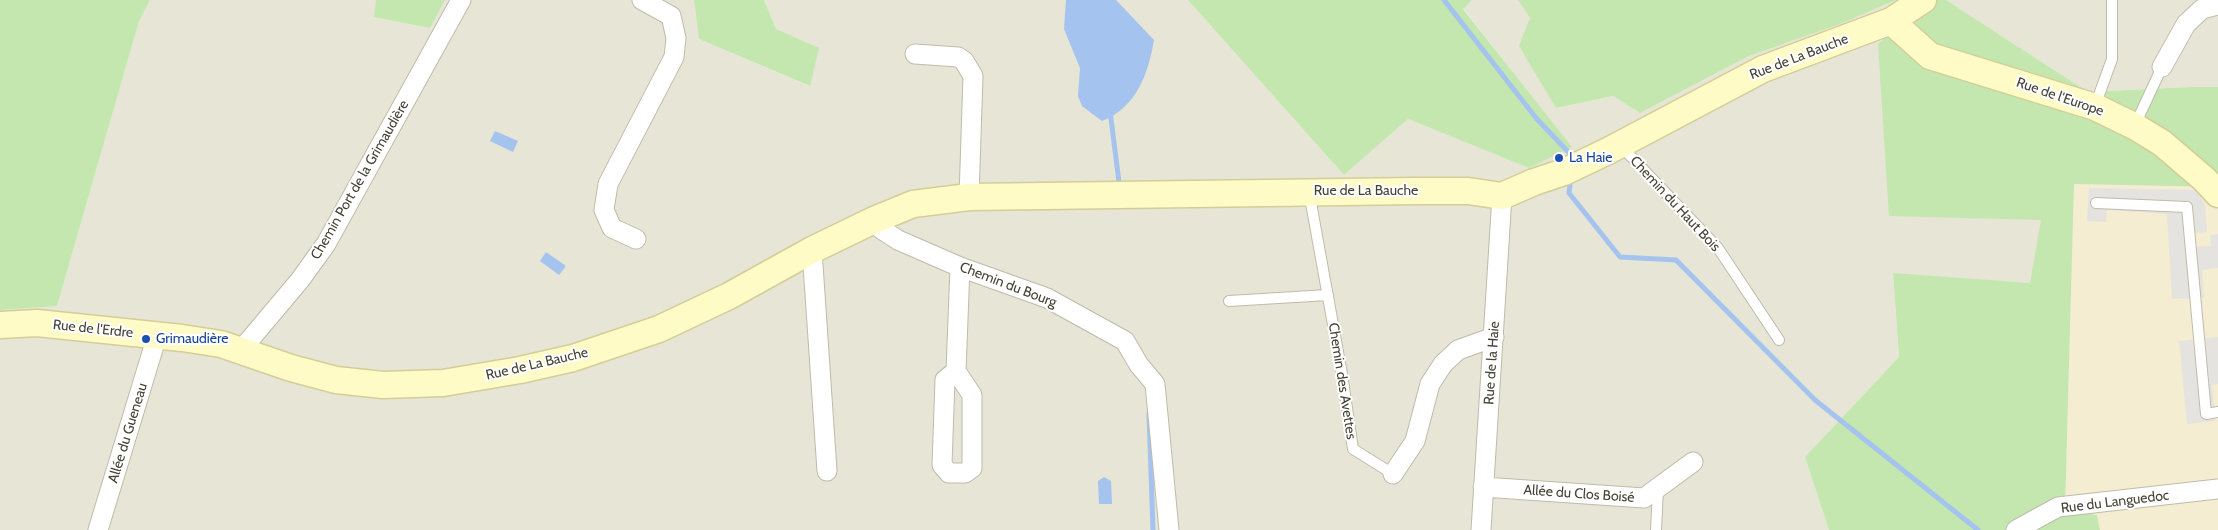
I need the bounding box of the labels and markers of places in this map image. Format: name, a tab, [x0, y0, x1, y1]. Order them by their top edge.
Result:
place label: La Haie	[1569, 150, 1612, 166]
marker: La Haie	[1553, 152, 1565, 164]
place label: Grimaudière	[156, 331, 228, 347]
marker: Grimaudière	[140, 333, 152, 345]

